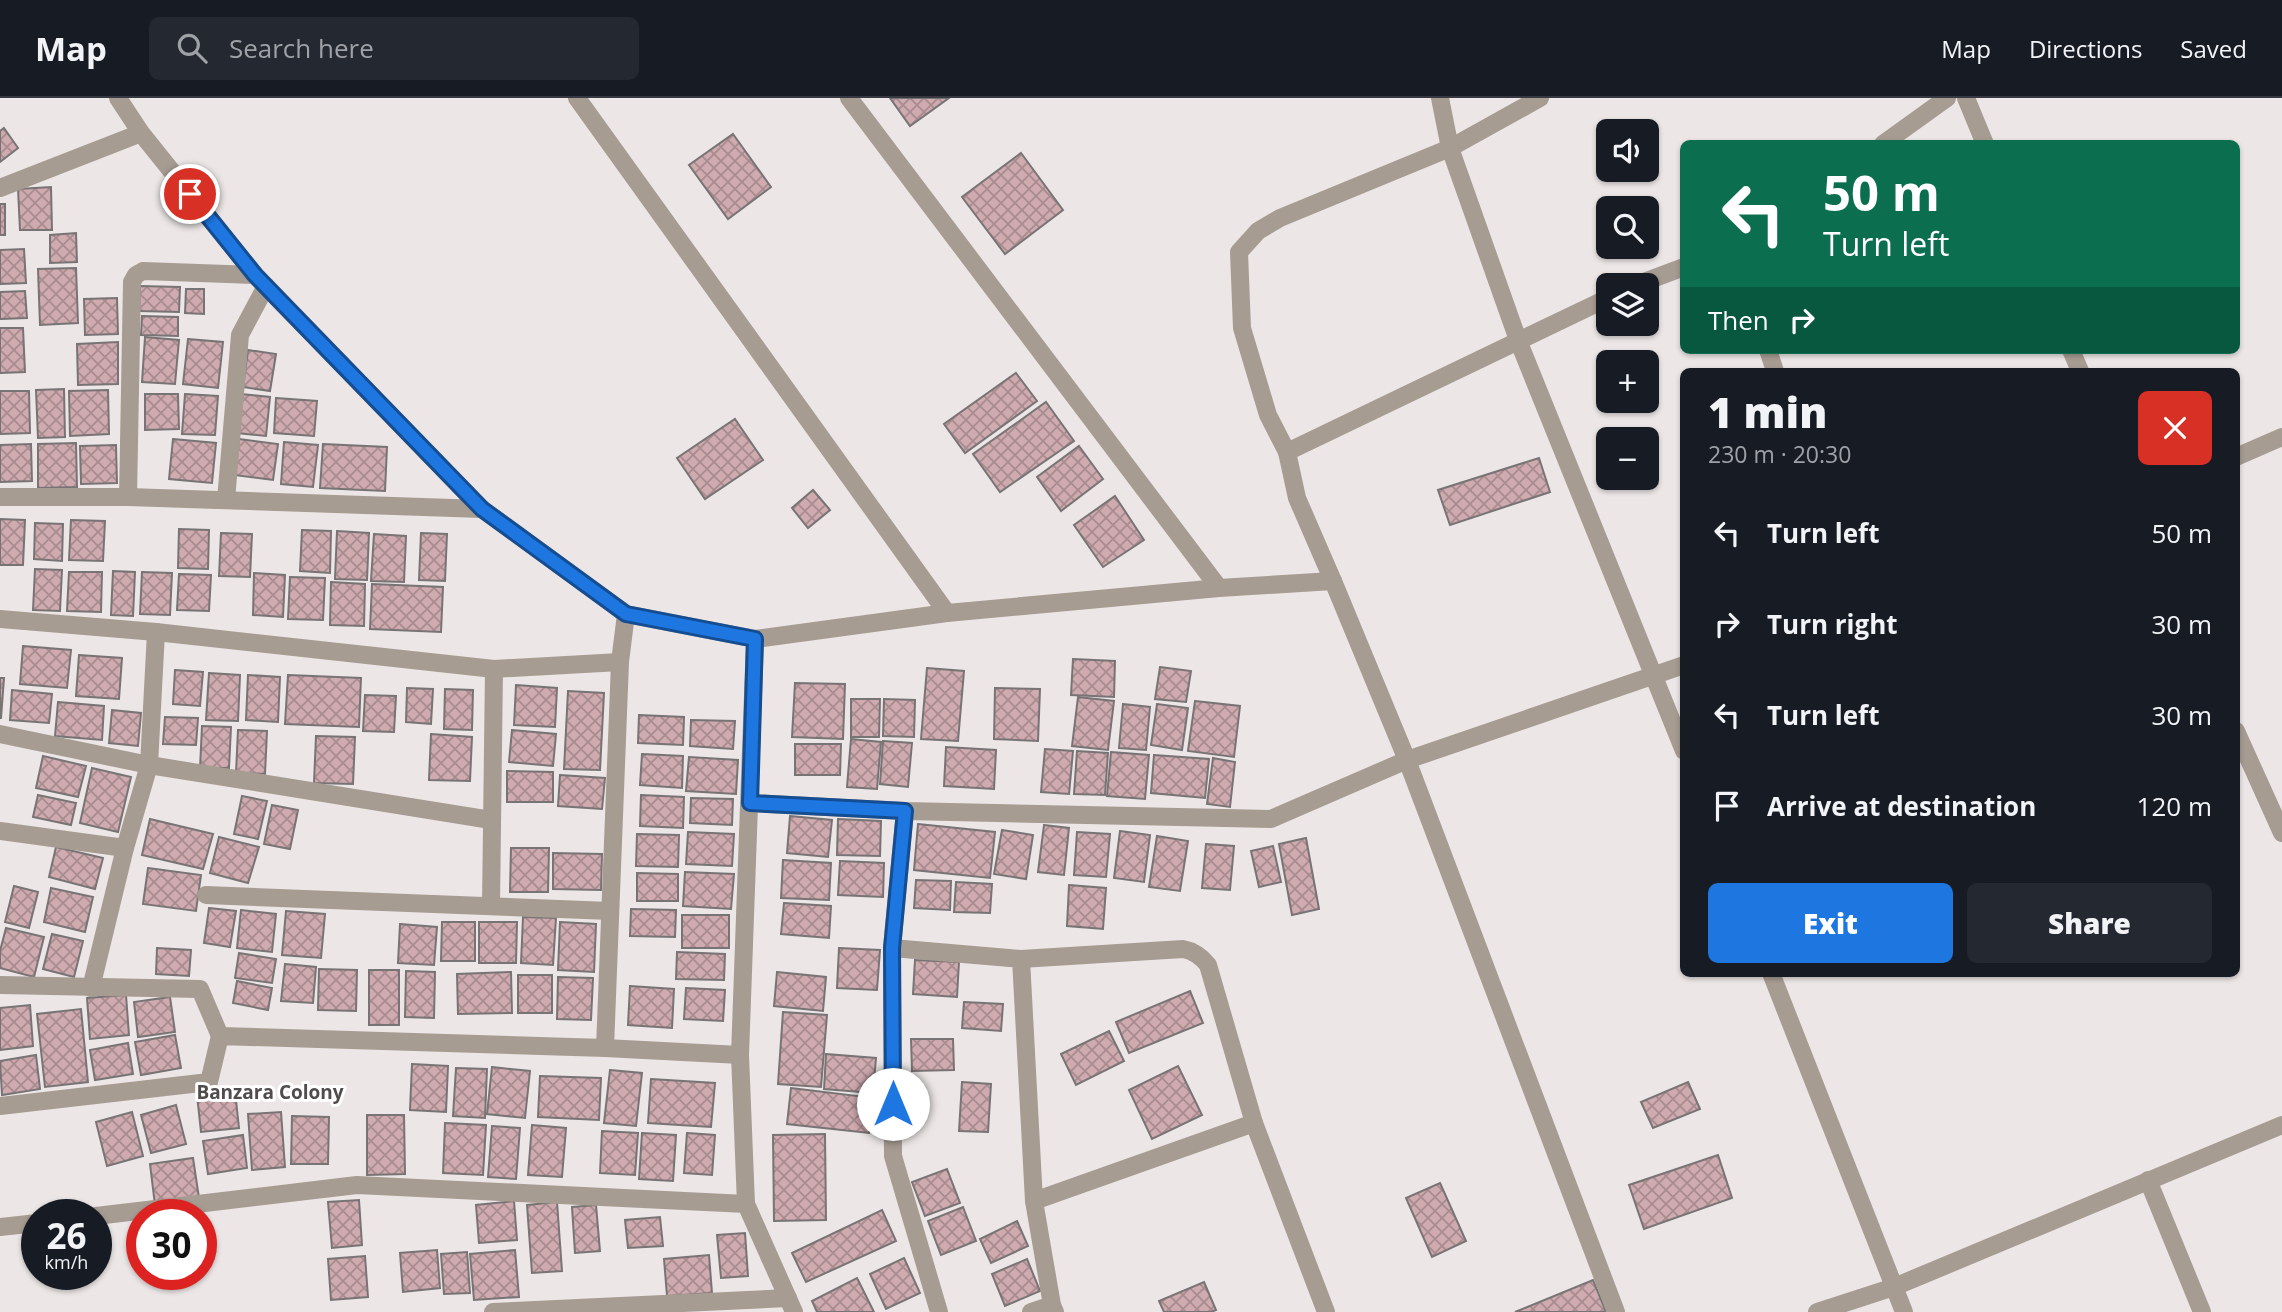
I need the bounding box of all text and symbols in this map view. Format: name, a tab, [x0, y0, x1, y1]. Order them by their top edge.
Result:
search box	[149, 17, 639, 80]
text: Map	[35, 26, 107, 71]
icon: search	[173, 29, 211, 67]
text: Search here	[229, 30, 374, 66]
text: Map	[1941, 32, 1991, 65]
text: Directions	[2029, 32, 2142, 65]
text: Saved	[2180, 32, 2247, 65]
map controls	[1596, 119, 1659, 490]
button: sound	[1596, 119, 1659, 182]
text: 50 m	[1823, 159, 1940, 225]
pin	[160, 164, 220, 224]
icon: left	[1708, 168, 1799, 259]
icon: arrive	[171, 175, 209, 213]
button: search	[1596, 196, 1659, 259]
text: Turn left	[1823, 222, 1949, 265]
button: layers	[1596, 273, 1659, 336]
icon: right	[1783, 301, 1821, 339]
text: Then	[1708, 302, 1769, 338]
button: +	[1596, 350, 1659, 413]
text: 1 min	[1708, 383, 1827, 440]
button: close	[2138, 391, 2212, 465]
button: −	[1596, 427, 1659, 490]
text: 230 m · 20:30	[1708, 438, 1851, 470]
icon: left	[1708, 514, 1746, 552]
text: Turn left	[1767, 515, 1879, 551]
text: 50 m	[2151, 515, 2212, 551]
icon: right	[1708, 605, 1746, 643]
text: Turn right	[1767, 606, 1898, 642]
text: 30 m	[2151, 606, 2212, 642]
icon: left	[1708, 696, 1746, 734]
text: Turn left	[1767, 697, 1879, 733]
text: 30 m	[2151, 697, 2212, 733]
icon: arrive	[1708, 787, 1746, 825]
text: Arrive at destination	[1767, 788, 2036, 824]
text: 120 m	[2137, 788, 2212, 824]
button: Exit	[1708, 883, 1953, 963]
button: Share	[1967, 883, 2212, 963]
position arrow	[856, 1067, 930, 1141]
district label: Banzara Colony	[196, 1079, 344, 1105]
speed limit sign: 30	[126, 1199, 217, 1290]
text: 26	[46, 1212, 87, 1259]
text: km/h	[45, 1250, 88, 1274]

